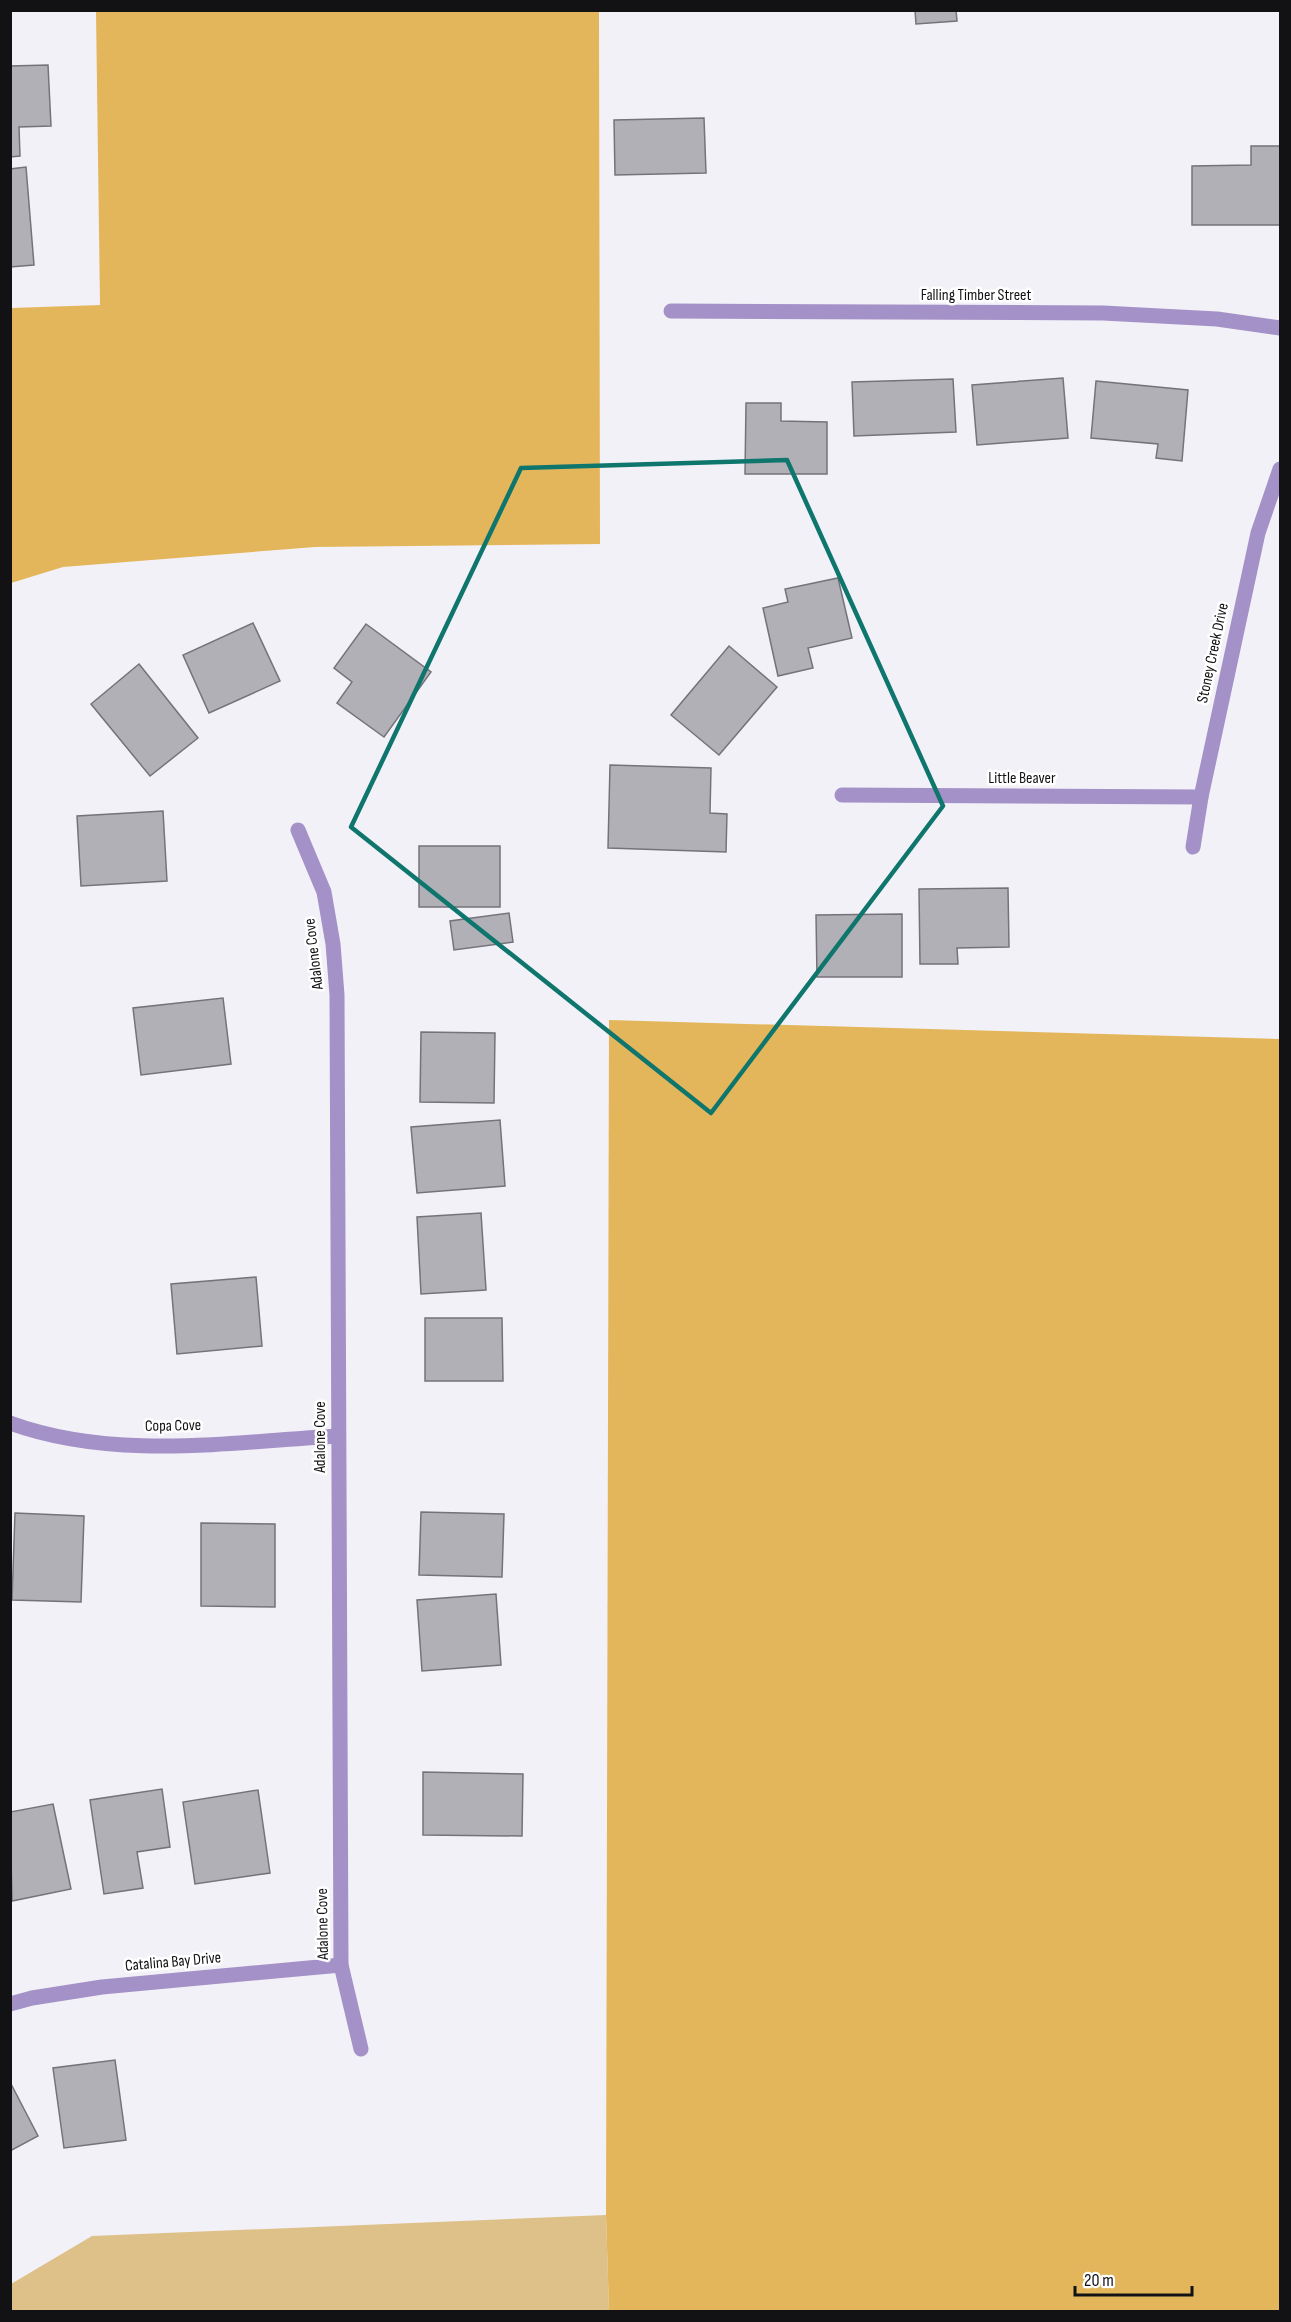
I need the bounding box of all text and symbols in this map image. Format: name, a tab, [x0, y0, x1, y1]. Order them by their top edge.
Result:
street label: Falling Timber Street	[921, 286, 1031, 305]
street label: Stoney Creek Drive	[1193, 601, 1233, 705]
street label: Little Beaver	[988, 769, 1056, 788]
street label: Adalone Cove	[300, 917, 328, 992]
street label: Adalone Cove	[311, 1401, 330, 1474]
street label: Copa Cove	[145, 1416, 201, 1436]
street label: Adalone Cove	[313, 1888, 333, 1961]
street label: Catalina Bay Drive	[124, 1948, 222, 1976]
scale bar	[1075, 2259, 1192, 2297]
text: 20 m	[1084, 2270, 1114, 2291]

